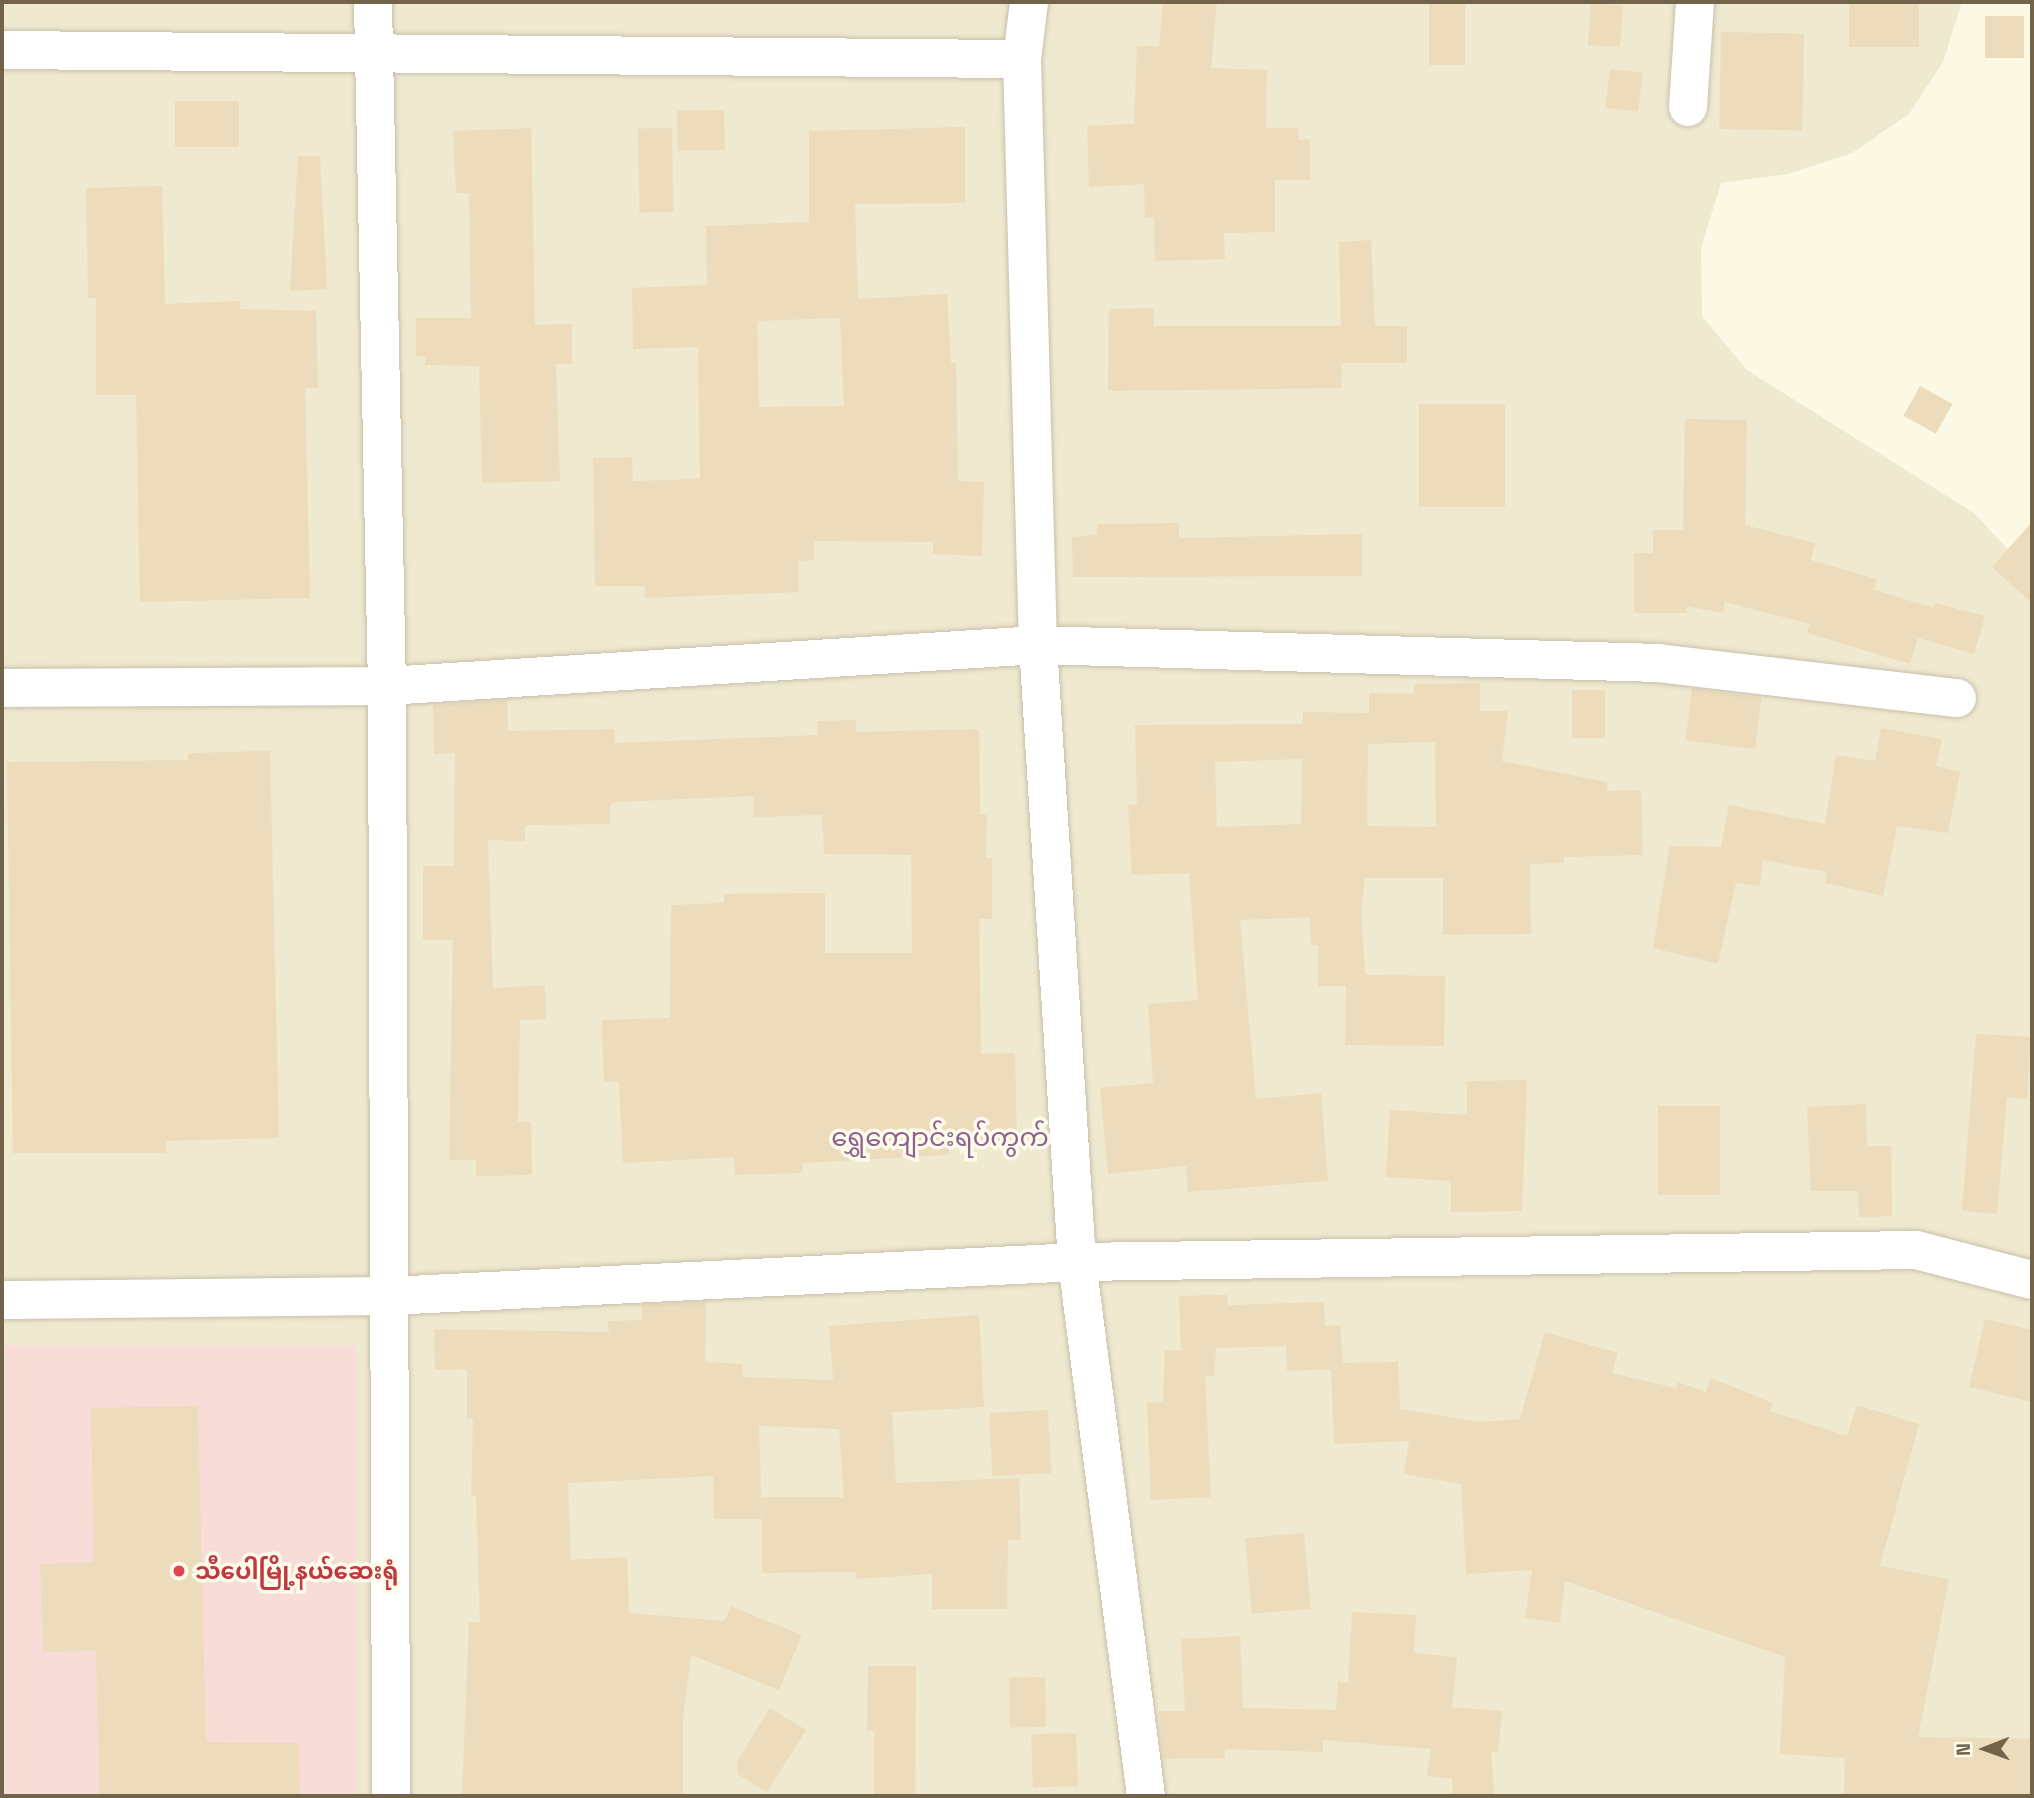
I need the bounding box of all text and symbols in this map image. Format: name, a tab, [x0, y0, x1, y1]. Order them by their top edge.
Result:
district label: ရွှေကျောင်းရပ်ကွက်	[831, 1122, 1049, 1154]
place label: သီပေါမြို့နယ်ဆေးရုံ	[195, 1557, 398, 1585]
marker: သီပေါမြို့နယ်ဆေးရုံ	[169, 1561, 189, 1581]
north arrow	[1950, 1714, 2020, 1784]
text: N	[1951, 1743, 1976, 1756]

